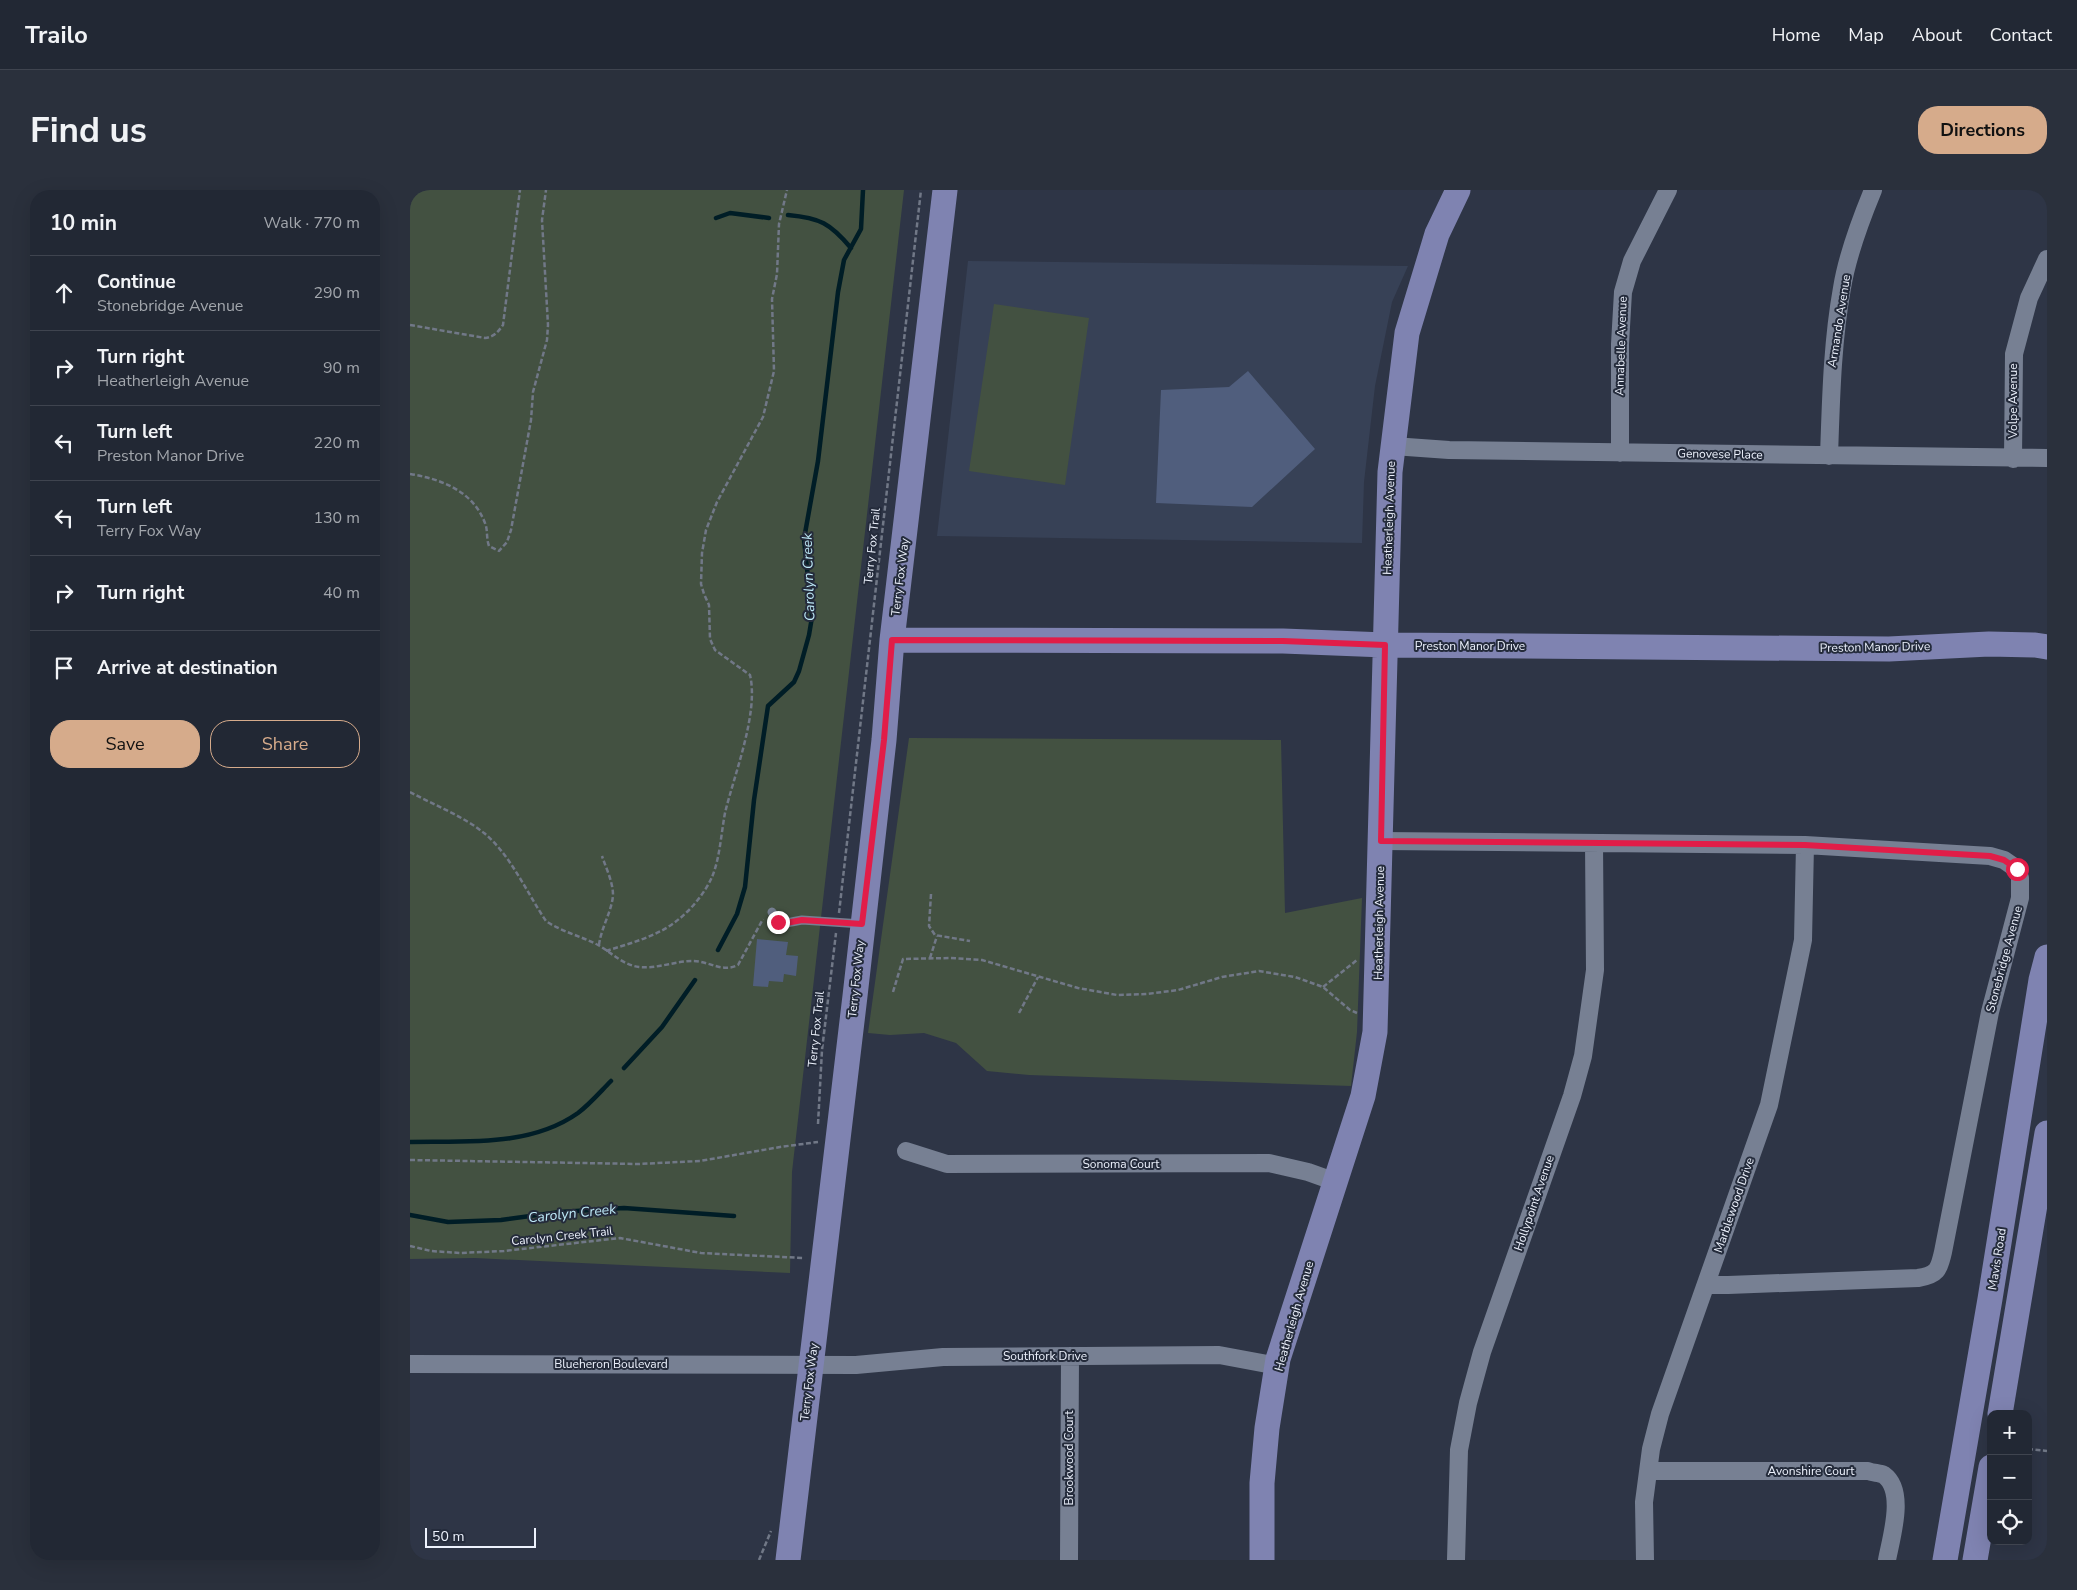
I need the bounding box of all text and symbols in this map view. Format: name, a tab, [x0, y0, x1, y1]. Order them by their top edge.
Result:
text: Trailo	[25, 19, 88, 51]
text: Home	[1772, 23, 1820, 47]
text: Map	[1848, 23, 1884, 47]
text: About	[1912, 23, 1962, 47]
text: Contact	[1990, 23, 2052, 47]
button: Directions	[1918, 106, 2047, 154]
text: Find us	[30, 107, 147, 154]
text: 10 min	[50, 209, 117, 237]
text: Walk · 770 m	[264, 212, 360, 234]
text: Continue	[97, 269, 176, 295]
street label: Armando Avenue	[1824, 273, 1854, 369]
icon: ahead	[50, 279, 78, 307]
text: 290 m	[313, 282, 360, 304]
text: Stonebridge Avenue	[97, 295, 243, 317]
street label: Annabelle Avenue	[1611, 296, 1631, 396]
text: Turn right	[97, 344, 184, 370]
icon: right	[50, 354, 78, 382]
text: 90 m	[323, 357, 360, 379]
street label: Volpe Avenue	[2005, 363, 2021, 440]
text: Heatherleigh Avenue	[97, 370, 249, 392]
text: Turn left	[97, 419, 172, 445]
icon: left	[50, 429, 78, 457]
text: 220 m	[313, 432, 360, 454]
text: Preston Manor Drive	[97, 445, 244, 467]
street label: Genovese Place	[1677, 445, 1763, 463]
street label: Heatherleigh Avenue	[1379, 461, 1399, 575]
text: Turn left	[97, 494, 172, 520]
icon: left	[50, 504, 78, 532]
text: 130 m	[313, 507, 360, 529]
street label: Terry Fox Trail	[860, 507, 884, 585]
text: Terry Fox Way	[97, 520, 201, 542]
water label: Carolyn Creek	[797, 532, 820, 621]
street label: Terry Fox Way	[887, 536, 913, 617]
icon: right	[50, 579, 78, 607]
text: Turn right	[97, 580, 184, 606]
text: 40 m	[323, 582, 360, 604]
street label: Preston Manor Drive	[1415, 638, 1525, 654]
street label: Preston Manor Drive	[1820, 638, 1930, 656]
icon: arrive	[50, 654, 78, 682]
text: Arrive at destination	[97, 655, 278, 681]
button: Save	[50, 720, 200, 768]
button: Share	[210, 720, 360, 768]
route start	[2006, 858, 2029, 881]
street label: Heatherleigh Avenue	[1370, 866, 1388, 980]
street label: Stonebridge Avenue	[1982, 904, 2026, 1014]
route end	[767, 911, 790, 934]
street label: Terry Fox Way	[844, 938, 868, 1019]
street label: Terry Fox Trail	[804, 990, 828, 1068]
street label: Hollypoint Avenue	[1510, 1153, 1558, 1253]
street label: Marblewood Drive	[1710, 1155, 1758, 1255]
street label: Sonoma Court	[1082, 1156, 1160, 1172]
water label: Carolyn Creek	[527, 1199, 618, 1228]
street label: Carolyn Creek Trail	[510, 1223, 614, 1249]
street label: Mavis Road	[1984, 1227, 2010, 1291]
street label: Heatherleigh Avenue	[1271, 1259, 1317, 1373]
street label: Terry Fox Way	[796, 1341, 822, 1422]
street label: Southfork Drive	[1003, 1348, 1087, 1364]
street label: Blueheron Boulevard	[554, 1356, 668, 1372]
street label: Brookwood Court	[1061, 1410, 1077, 1505]
map controls	[1987, 1410, 2032, 1545]
button: +	[1987, 1410, 2032, 1455]
button: −	[1987, 1455, 2032, 1500]
street label: Avonshire Court	[1768, 1463, 1855, 1479]
button: locate	[1987, 1500, 2032, 1545]
scale bar	[425, 1525, 536, 1548]
text: 50 m	[432, 1527, 464, 1546]

